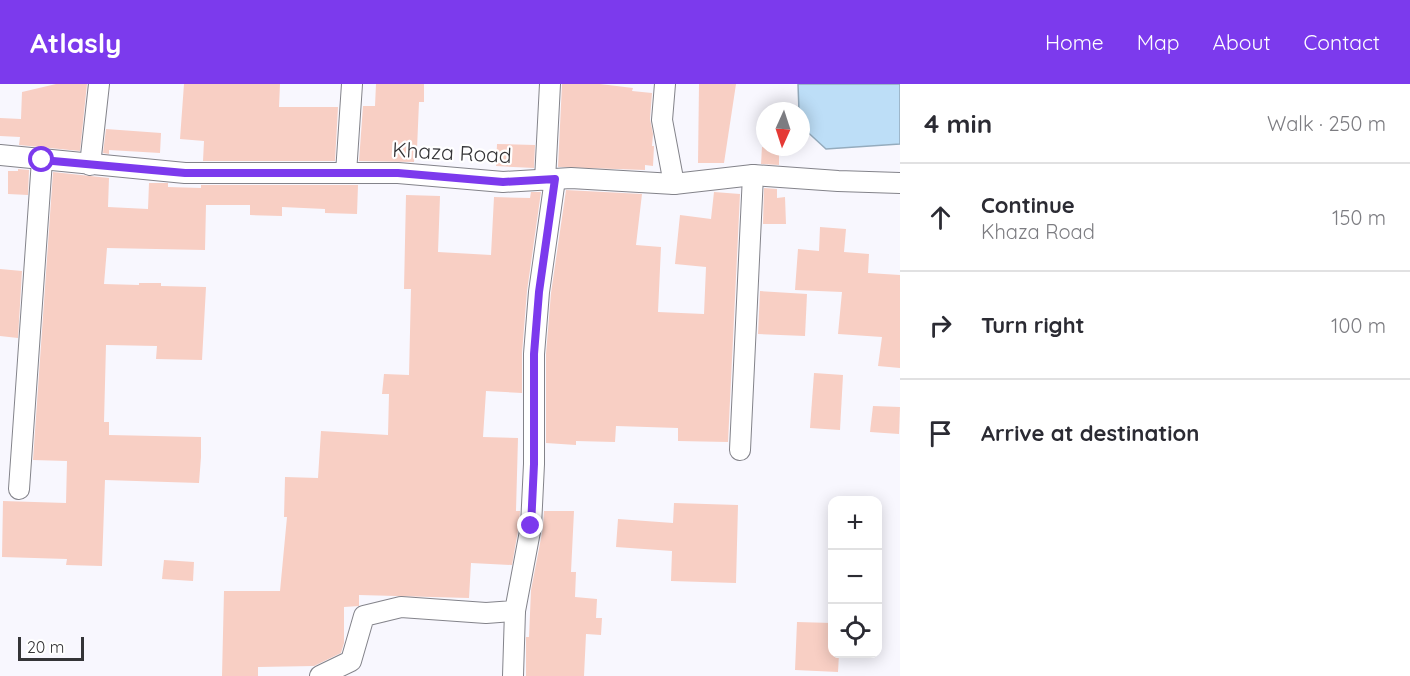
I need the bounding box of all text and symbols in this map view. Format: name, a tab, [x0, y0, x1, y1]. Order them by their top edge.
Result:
text: Atlasly	[30, 25, 121, 60]
text: Home	[1045, 29, 1104, 55]
text: Map	[1137, 29, 1180, 55]
text: About	[1213, 29, 1271, 55]
text: Contact	[1304, 29, 1380, 55]
north arrow	[756, 102, 810, 156]
text: 4 min	[924, 107, 992, 140]
text: Walk · 250 m	[1267, 111, 1386, 136]
street label: Khaza Road	[392, 136, 512, 168]
route start	[28, 146, 54, 172]
text: Continue	[981, 191, 1075, 219]
icon: ahead	[924, 201, 957, 234]
text: 150 m	[1332, 205, 1386, 230]
text: Khaza Road	[981, 219, 1095, 244]
icon: right	[924, 309, 957, 342]
text: Turn right	[981, 311, 1085, 339]
text: 100 m	[1331, 313, 1386, 338]
icon: arrive	[924, 417, 957, 450]
text: Arrive at destination	[981, 419, 1199, 447]
map controls	[828, 496, 882, 658]
button: +	[828, 496, 882, 550]
route end	[517, 512, 543, 538]
button: −	[828, 550, 882, 604]
button: locate	[828, 604, 882, 658]
scale bar	[18, 634, 84, 662]
text: 20 m	[27, 637, 64, 657]

